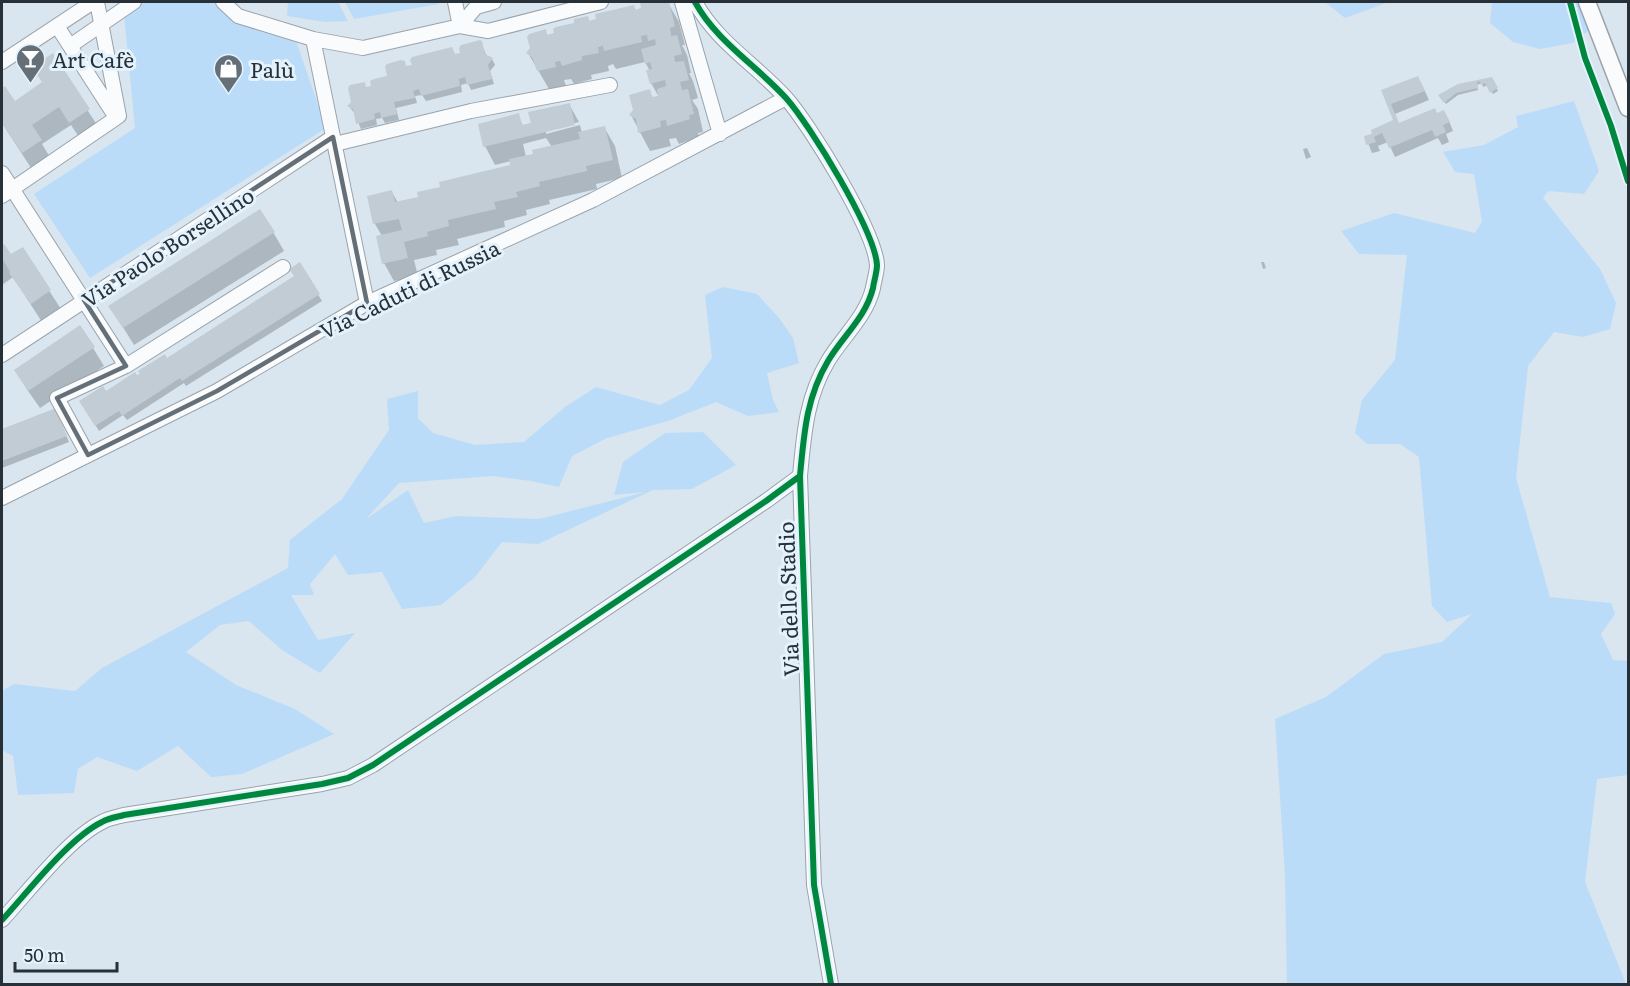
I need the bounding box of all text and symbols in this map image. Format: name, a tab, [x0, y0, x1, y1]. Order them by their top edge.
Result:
bar icon: Art Cafè	[15, 42, 47, 84]
place label: Art Cafè	[52, 43, 134, 74]
shop icon: Palù	[213, 52, 245, 94]
place label: Palù	[250, 53, 294, 84]
street label: Via Paolo Borsellino	[75, 179, 259, 313]
street label: Via Caduti di Russia	[314, 231, 505, 345]
street label: Via dello Stadio	[769, 521, 805, 677]
scale bar	[15, 935, 117, 973]
text: 50 m	[24, 941, 65, 968]

